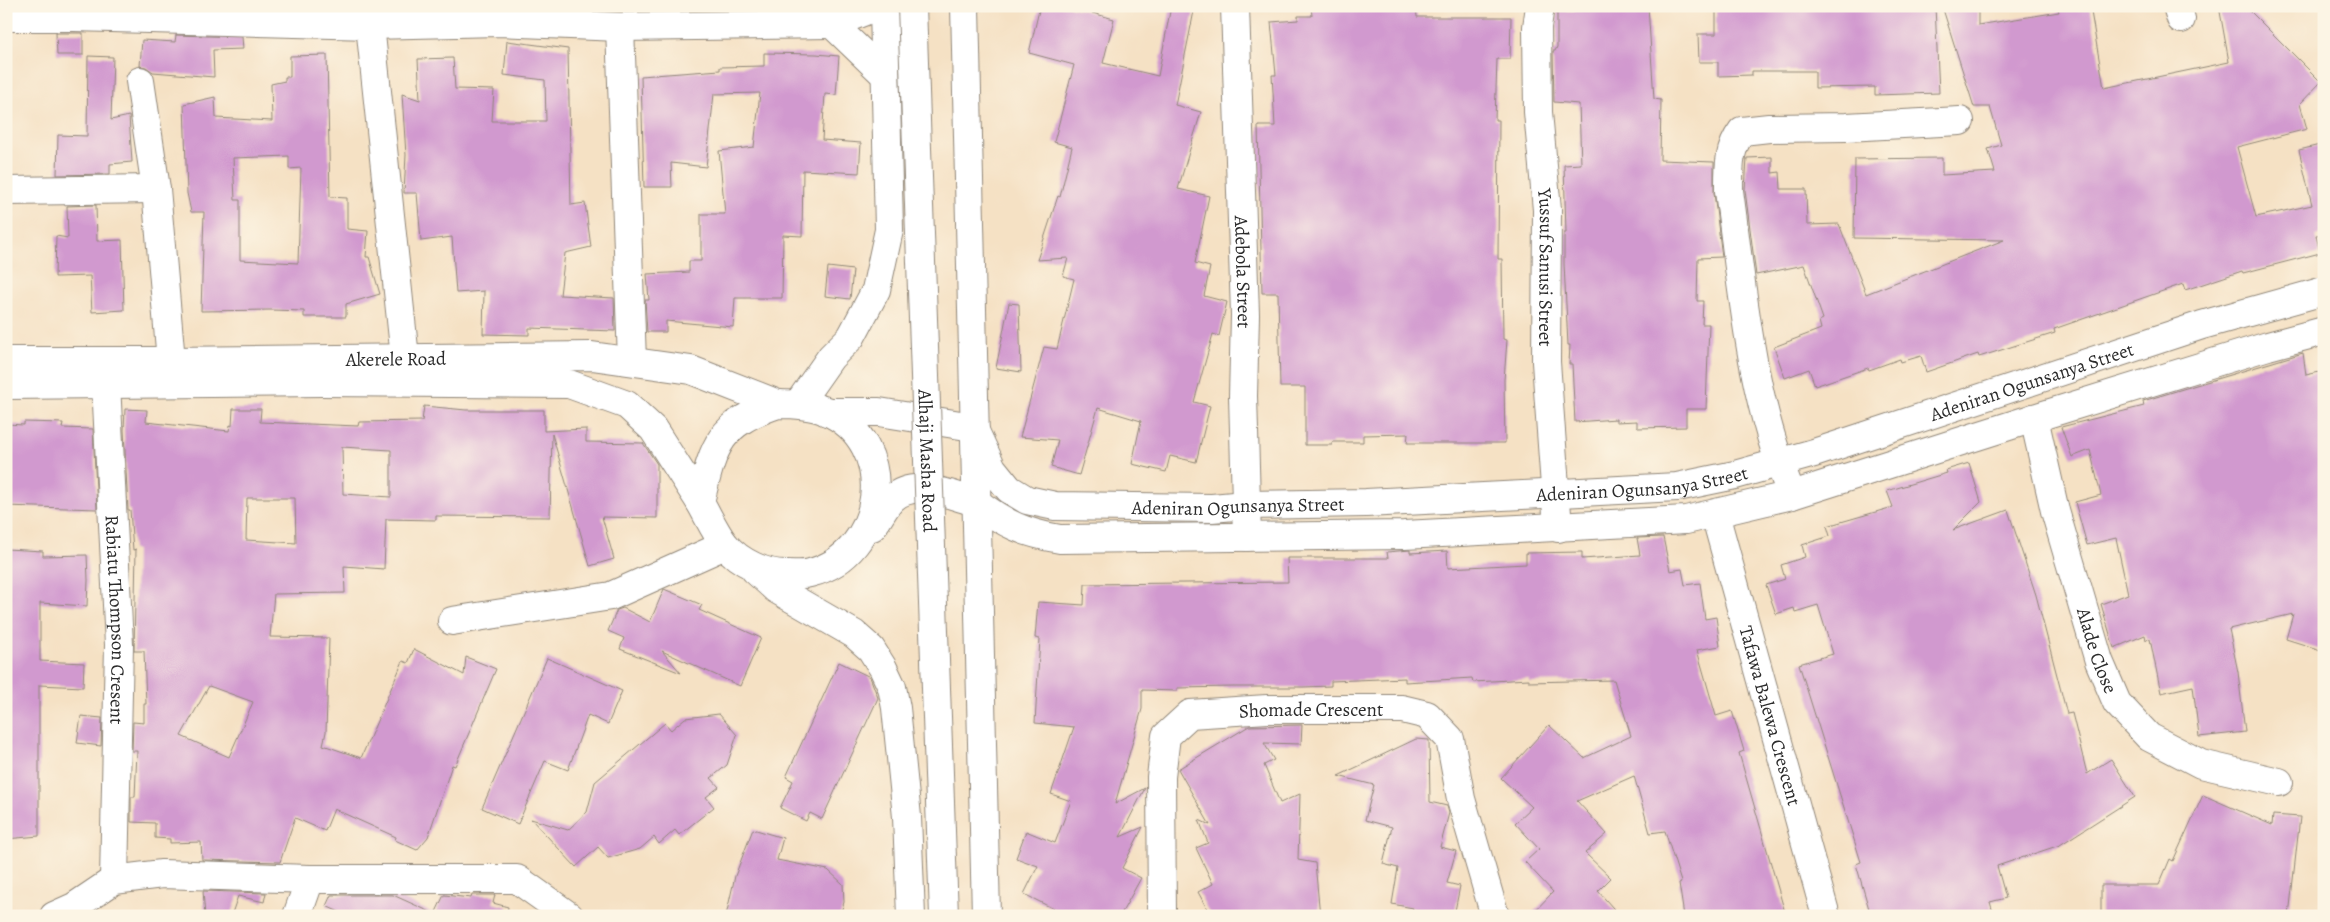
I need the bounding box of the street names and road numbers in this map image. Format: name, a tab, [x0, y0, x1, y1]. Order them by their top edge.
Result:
street label: Yussuf Sanusi Street	[1531, 186, 1559, 347]
street label: Adebola Street	[1228, 214, 1257, 328]
street label: Adeniran Ogunsanya Street	[1926, 336, 2137, 428]
street label: Akerele Road	[345, 346, 447, 373]
street label: Alhaji Masha Road	[911, 388, 943, 533]
street label: Adeniran Ogunsanya Street	[1535, 460, 1751, 508]
street label: Adeniran Ogunsanya Street	[1130, 491, 1345, 522]
street label: Rabiatu Thompson Cresent	[99, 514, 131, 725]
street label: Alade Close	[2070, 604, 2123, 698]
street label: Tafawa Balewa Crescent	[1732, 623, 1807, 809]
street label: Shomade Crescent	[1238, 697, 1383, 725]

